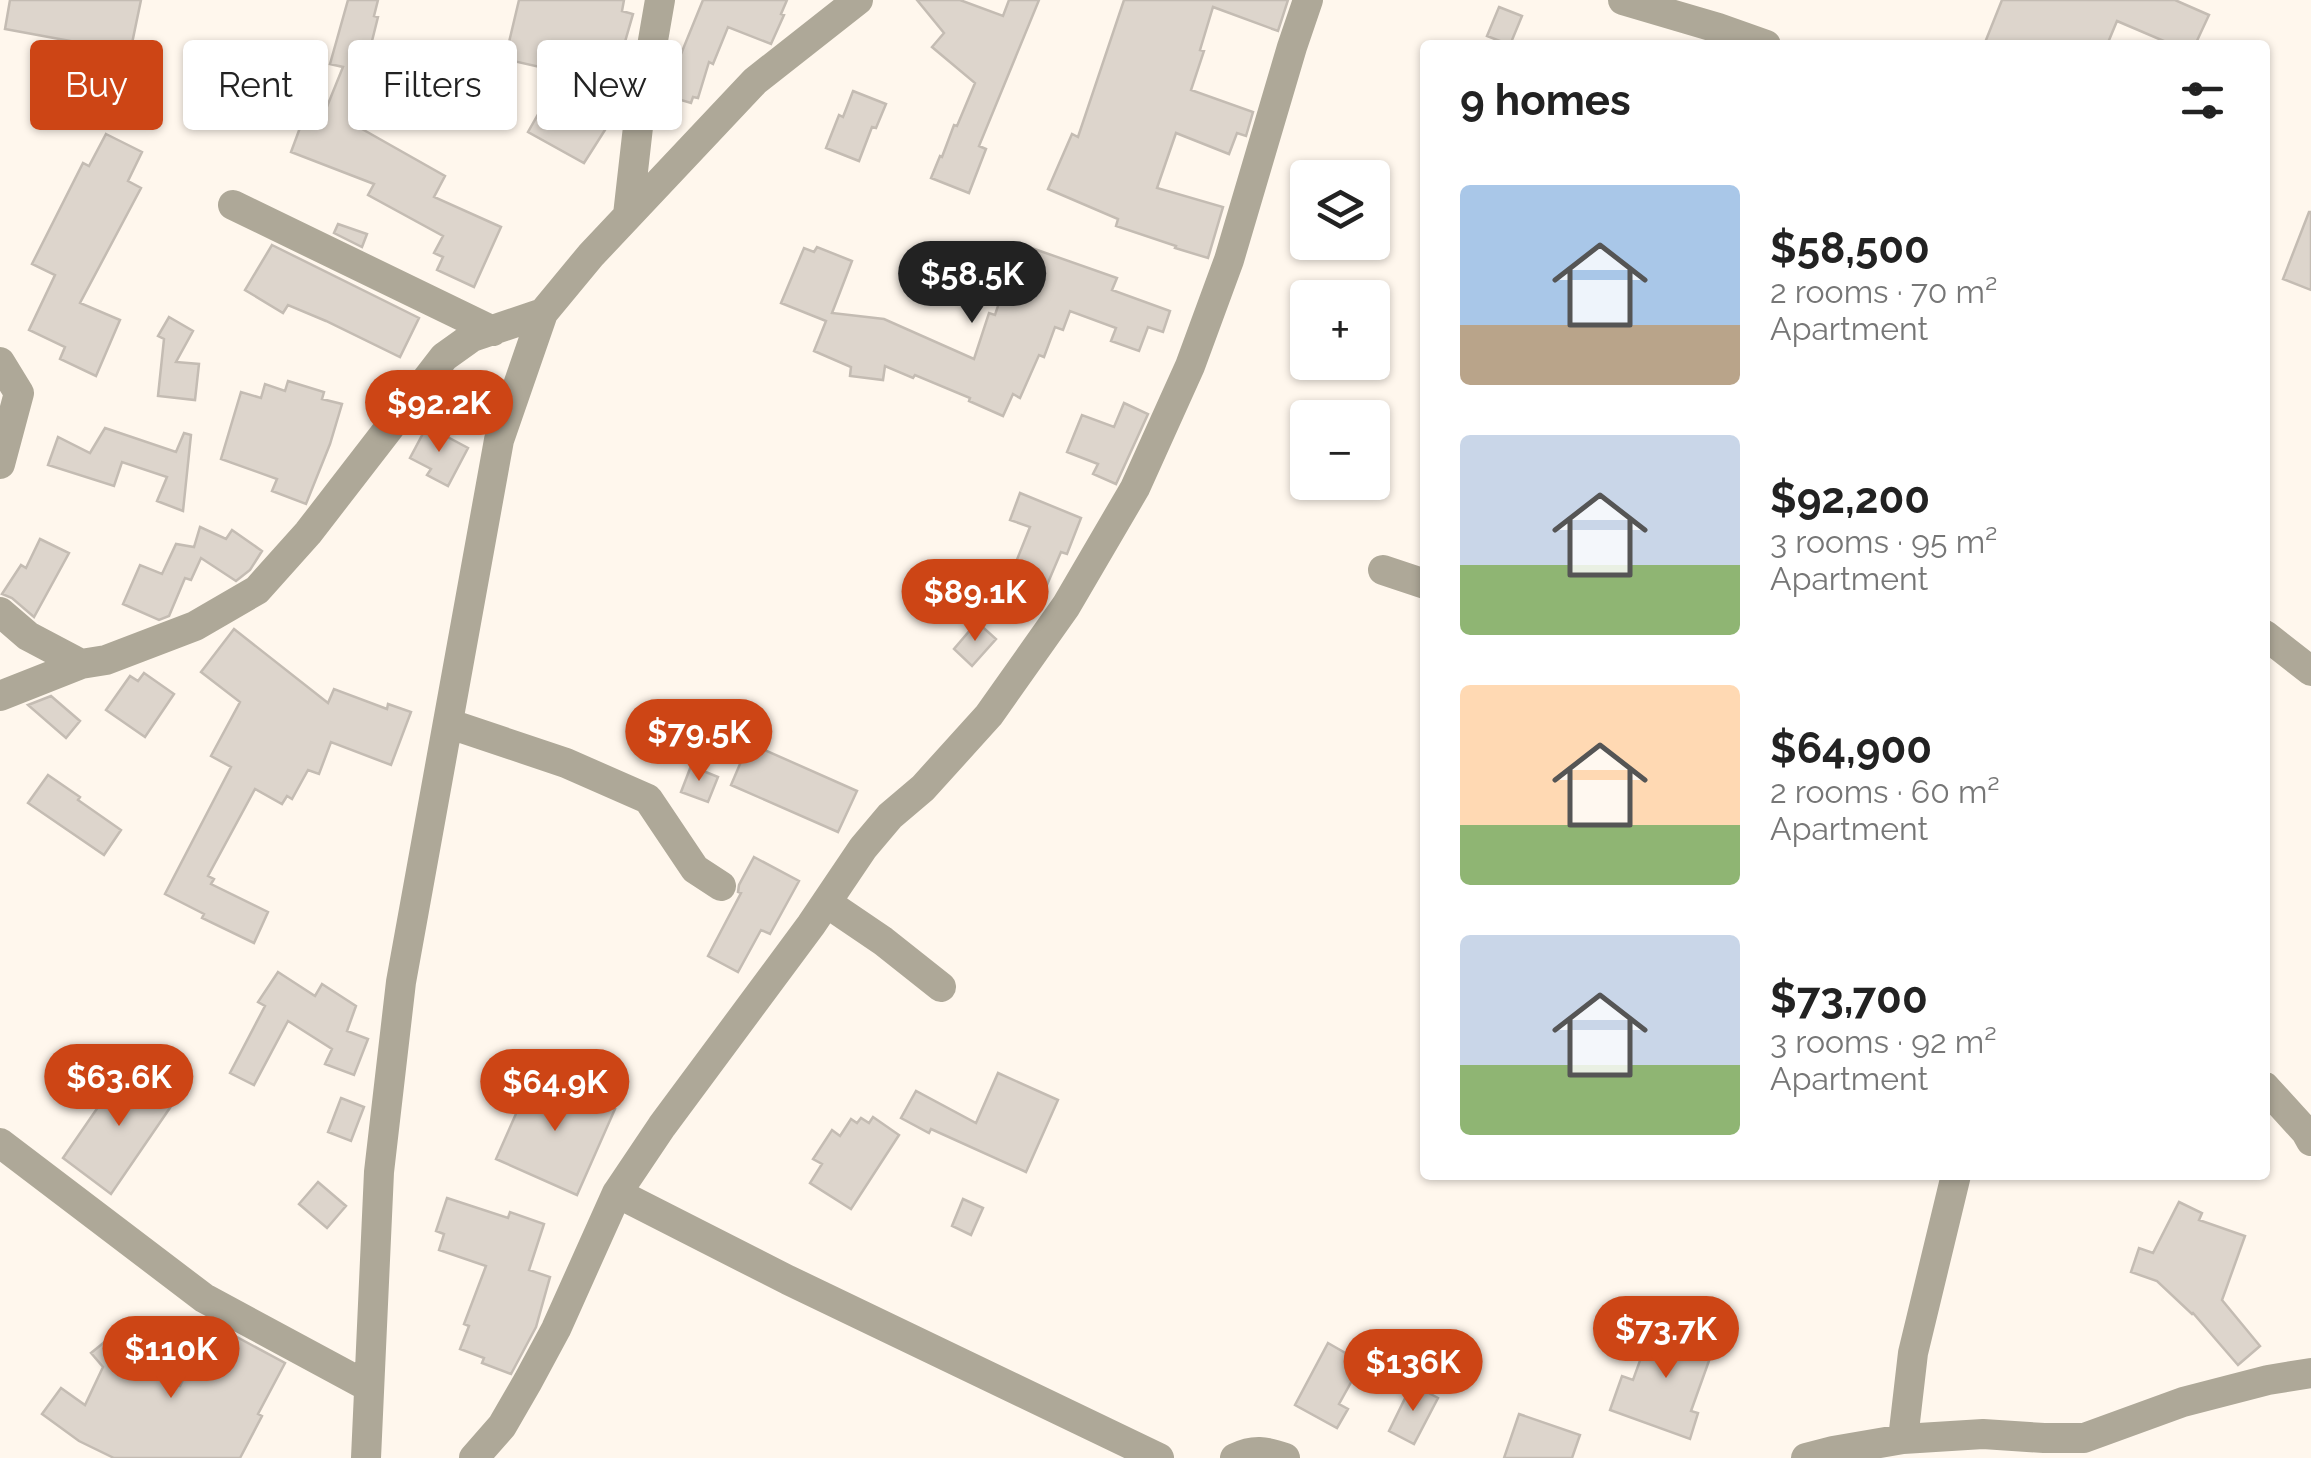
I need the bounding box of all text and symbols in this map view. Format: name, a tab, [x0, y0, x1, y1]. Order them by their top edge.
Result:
chip: Buy	[30, 40, 163, 130]
chip: Rent	[183, 40, 328, 130]
chip: Filters	[348, 40, 517, 130]
chip: New	[537, 40, 682, 130]
icon: filters	[2175, 73, 2230, 128]
text: 9 homes	[1460, 76, 1631, 125]
map controls	[1290, 160, 1390, 500]
button: layers	[1290, 160, 1390, 260]
text: $58,500	[1770, 224, 1930, 273]
icon: home	[1540, 225, 1660, 345]
pin: $58.5K	[891, 241, 1053, 326]
text: $58.5K	[920, 255, 1024, 292]
text: 2 rooms · 70 m²	[1770, 273, 1997, 310]
button: +	[1290, 280, 1390, 380]
text: Apartment	[1770, 310, 1928, 347]
pin: $92.2K	[358, 370, 520, 455]
text: $92.2K	[387, 384, 491, 421]
button: −	[1290, 400, 1390, 500]
text: $92,200	[1770, 474, 1930, 523]
icon: home	[1540, 475, 1660, 595]
text: 3 rooms · 95 m²	[1770, 523, 1997, 560]
pin: $89.1K	[894, 559, 1056, 644]
text: Apartment	[1770, 560, 1928, 597]
text: $89.1K	[924, 573, 1026, 610]
pin: $79.5K	[618, 699, 780, 784]
text: $79.5K	[647, 713, 751, 750]
text: $64,900	[1770, 724, 1932, 773]
icon: home	[1540, 725, 1660, 845]
text: 2 rooms · 60 m²	[1770, 773, 2000, 810]
text: Apartment	[1770, 810, 1928, 847]
text: $73,700	[1770, 974, 1928, 1023]
icon: home	[1540, 975, 1660, 1095]
text: 3 rooms · 92 m²	[1770, 1023, 1997, 1060]
pin: $63.6K	[38, 1044, 200, 1129]
pin: $64.9K	[474, 1049, 636, 1134]
text: $63.6K	[66, 1058, 172, 1095]
text: Apartment	[1770, 1060, 1928, 1097]
text: $64.9K	[502, 1063, 608, 1100]
pin: $73.7K	[1585, 1296, 1747, 1381]
text: $73.7K	[1615, 1310, 1717, 1347]
pin: $110K	[101, 1316, 241, 1401]
pin: $136K	[1343, 1329, 1483, 1414]
text: $110K	[125, 1330, 217, 1367]
text: $136K	[1366, 1343, 1460, 1380]

